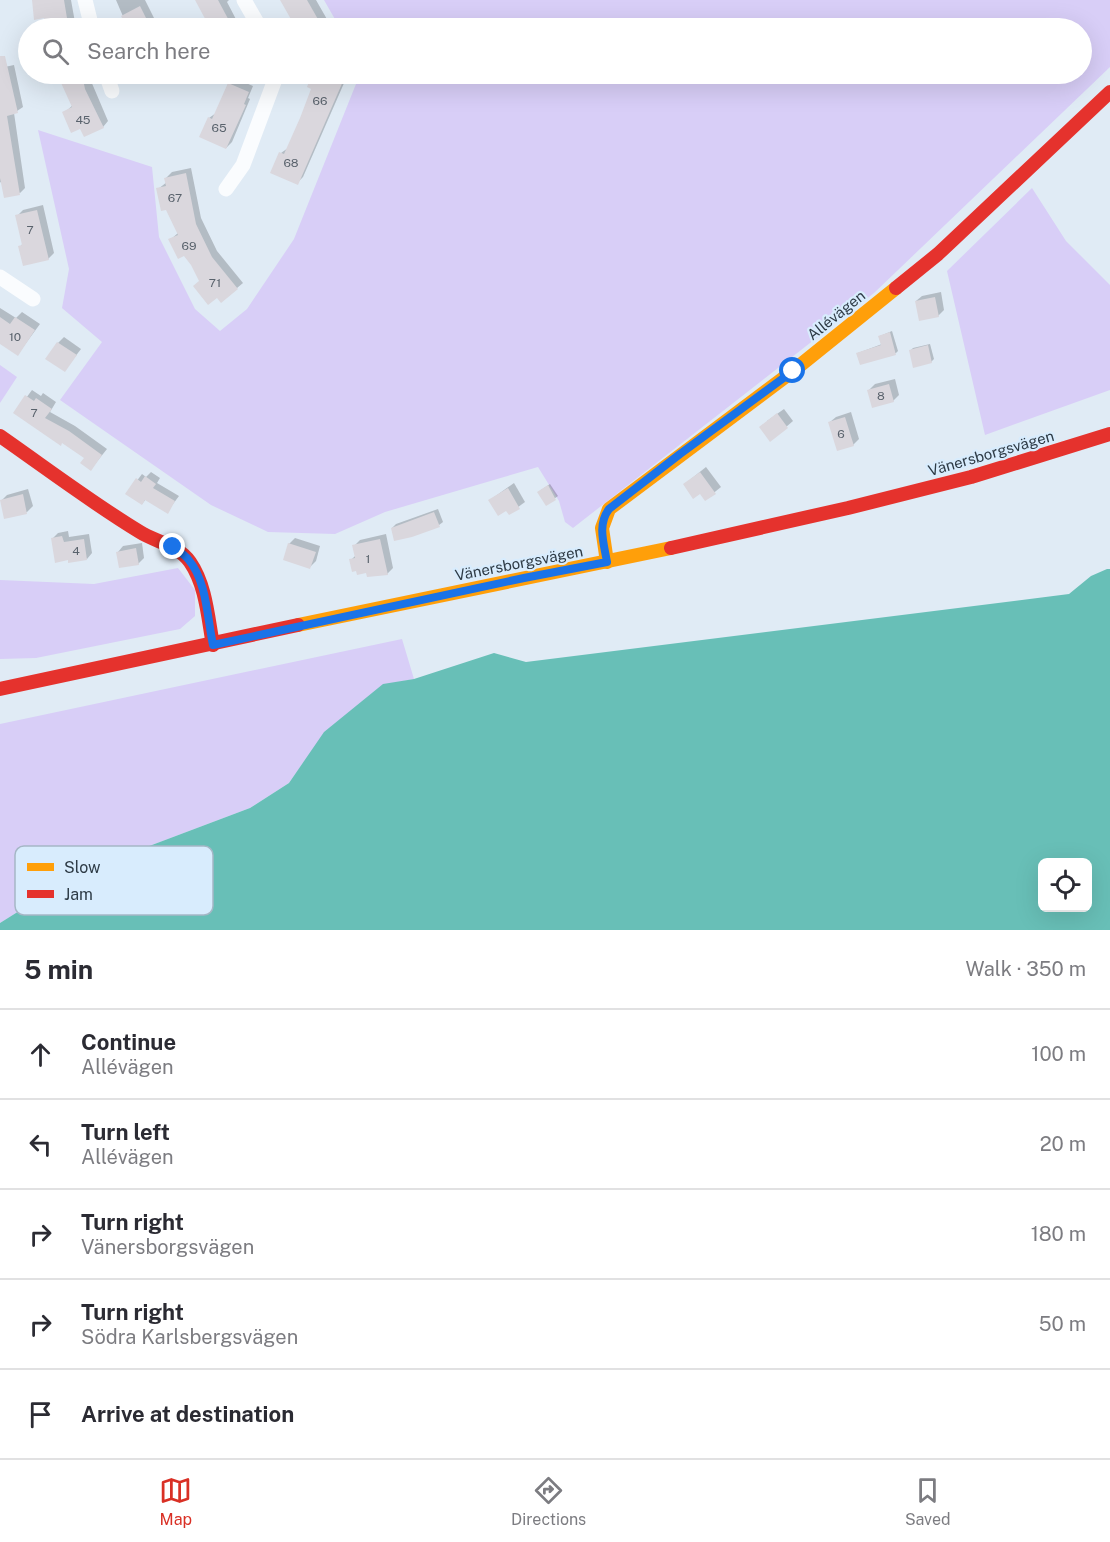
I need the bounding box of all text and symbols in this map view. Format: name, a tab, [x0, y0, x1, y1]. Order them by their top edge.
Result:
search box	[18, 18, 1092, 84]
icon: search	[39, 35, 72, 68]
text: Search here	[87, 38, 211, 64]
house number: 66	[313, 94, 327, 108]
house number: 45	[75, 113, 91, 127]
house number: 65	[211, 121, 227, 135]
house number: 68	[283, 156, 299, 170]
house number: 67	[168, 191, 182, 205]
house number: 7	[26, 223, 34, 237]
house number: 69	[182, 239, 196, 253]
house number: 71	[209, 276, 221, 290]
street label: Allévägen	[804, 287, 868, 343]
house number: 10	[9, 330, 21, 344]
route start	[779, 357, 805, 383]
house number: 8	[877, 389, 885, 403]
house number: 7	[30, 406, 38, 420]
house number: 6	[837, 427, 845, 441]
street label: Vänersborgsvägen	[926, 427, 1056, 479]
route end	[159, 533, 185, 559]
street label: Vänersborgsvägen	[454, 542, 584, 584]
house number: 4	[72, 544, 80, 558]
house number: 1	[366, 552, 370, 566]
legend	[15, 846, 213, 915]
text: Slow	[64, 858, 101, 877]
map controls	[1038, 858, 1092, 912]
button: locate	[1038, 858, 1092, 912]
text: Jam	[64, 885, 93, 904]
text: 5 min	[24, 954, 93, 985]
text: Walk · 350 m	[966, 957, 1086, 981]
text: Continue	[81, 1029, 176, 1055]
icon: ahead	[24, 1038, 57, 1071]
text: 100 m	[1031, 1042, 1086, 1066]
text: Allévägen	[81, 1055, 174, 1079]
text: Turn left	[81, 1119, 170, 1145]
icon: left	[24, 1128, 57, 1161]
text: 20 m	[1040, 1132, 1086, 1156]
text: Allévägen	[81, 1145, 174, 1169]
text: Turn right	[81, 1209, 184, 1235]
icon: right	[24, 1218, 57, 1251]
text: 180 m	[1031, 1222, 1086, 1246]
text: Vänersborgsvägen	[81, 1235, 254, 1259]
text: Turn right	[81, 1299, 184, 1325]
icon: right	[24, 1308, 57, 1341]
text: 50 m	[1039, 1312, 1086, 1336]
text: Södra Karlsbergsvägen	[81, 1325, 298, 1349]
icon: arrive	[24, 1398, 57, 1431]
text: Arrive at destination	[81, 1401, 294, 1427]
tab: Map	[159, 1474, 192, 1529]
tab: Directions	[511, 1474, 586, 1529]
tab: Saved	[905, 1474, 951, 1529]

